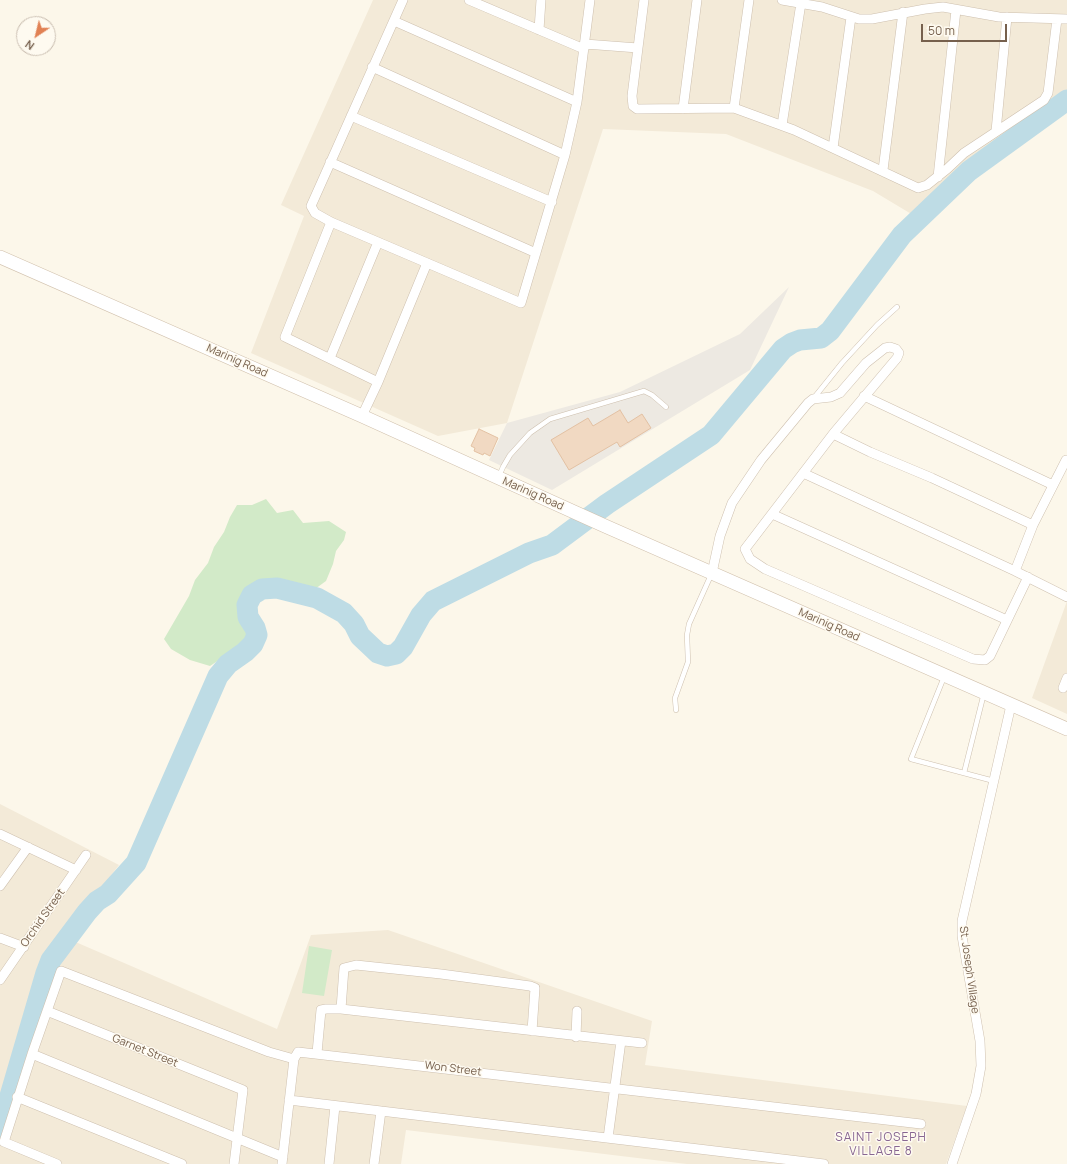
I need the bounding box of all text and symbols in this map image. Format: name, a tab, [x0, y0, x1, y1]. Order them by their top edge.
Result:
north arrow	[16, 16, 56, 56]
scale bar	[923, 16, 1009, 42]
text: 50 m	[928, 22, 955, 39]
text: N	[22, 37, 37, 54]
street label: Marinig Road	[204, 342, 270, 380]
street label: Marinig Road	[500, 475, 566, 513]
street label: Marinig Road	[796, 606, 862, 644]
street label: Orchid Street	[18, 886, 68, 950]
street label: St. Joseph Village	[956, 925, 982, 1015]
street label: Garnet Street	[110, 1032, 180, 1070]
street label: Won Street	[424, 1059, 482, 1079]
district label: SAINT JOSEPH VILLAGE 8	[835, 1131, 927, 1159]

